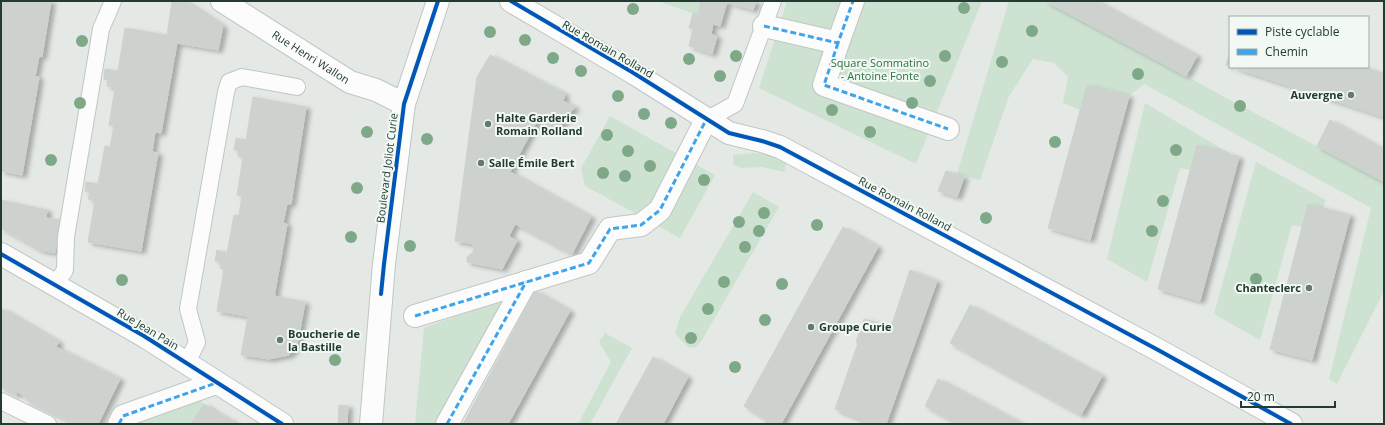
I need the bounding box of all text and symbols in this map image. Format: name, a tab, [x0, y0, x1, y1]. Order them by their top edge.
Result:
street label: Rue Romain Rolland	[560, 16, 657, 81]
legend	[1229, 16, 1369, 68]
text: Piste cyclable	[1265, 23, 1340, 40]
street label: Rue Henri Wallon	[269, 27, 353, 87]
text: Chemin	[1265, 43, 1308, 60]
park label: Square Sommatino - Antoine Fonte	[831, 55, 930, 83]
place label: Auvergne	[1290, 87, 1343, 102]
marker: Auvergne	[1346, 90, 1356, 100]
place label: Halte Garderie Romain Rolland	[496, 110, 583, 138]
street label: Boulevard Joliot Curie	[372, 112, 401, 224]
marker: Halte Garderie Romain Rolland	[483, 119, 493, 129]
place label: Salle Émile Bert	[489, 155, 575, 170]
marker: Salle Émile Bert	[476, 158, 486, 168]
street label: Rue Romain Rolland	[856, 173, 954, 234]
place label: Chanteclerc	[1235, 280, 1301, 295]
marker: Chanteclerc	[1304, 283, 1314, 293]
street label: Rue Jean Pain	[115, 304, 182, 353]
place label: Groupe Curie	[819, 319, 892, 334]
marker: Groupe Curie	[806, 322, 816, 332]
place label: Boucherie de la Bastille	[288, 326, 360, 354]
marker: Boucherie de la Bastille	[275, 335, 285, 345]
scale bar	[1241, 383, 1335, 409]
text: 20 m	[1247, 388, 1275, 405]

